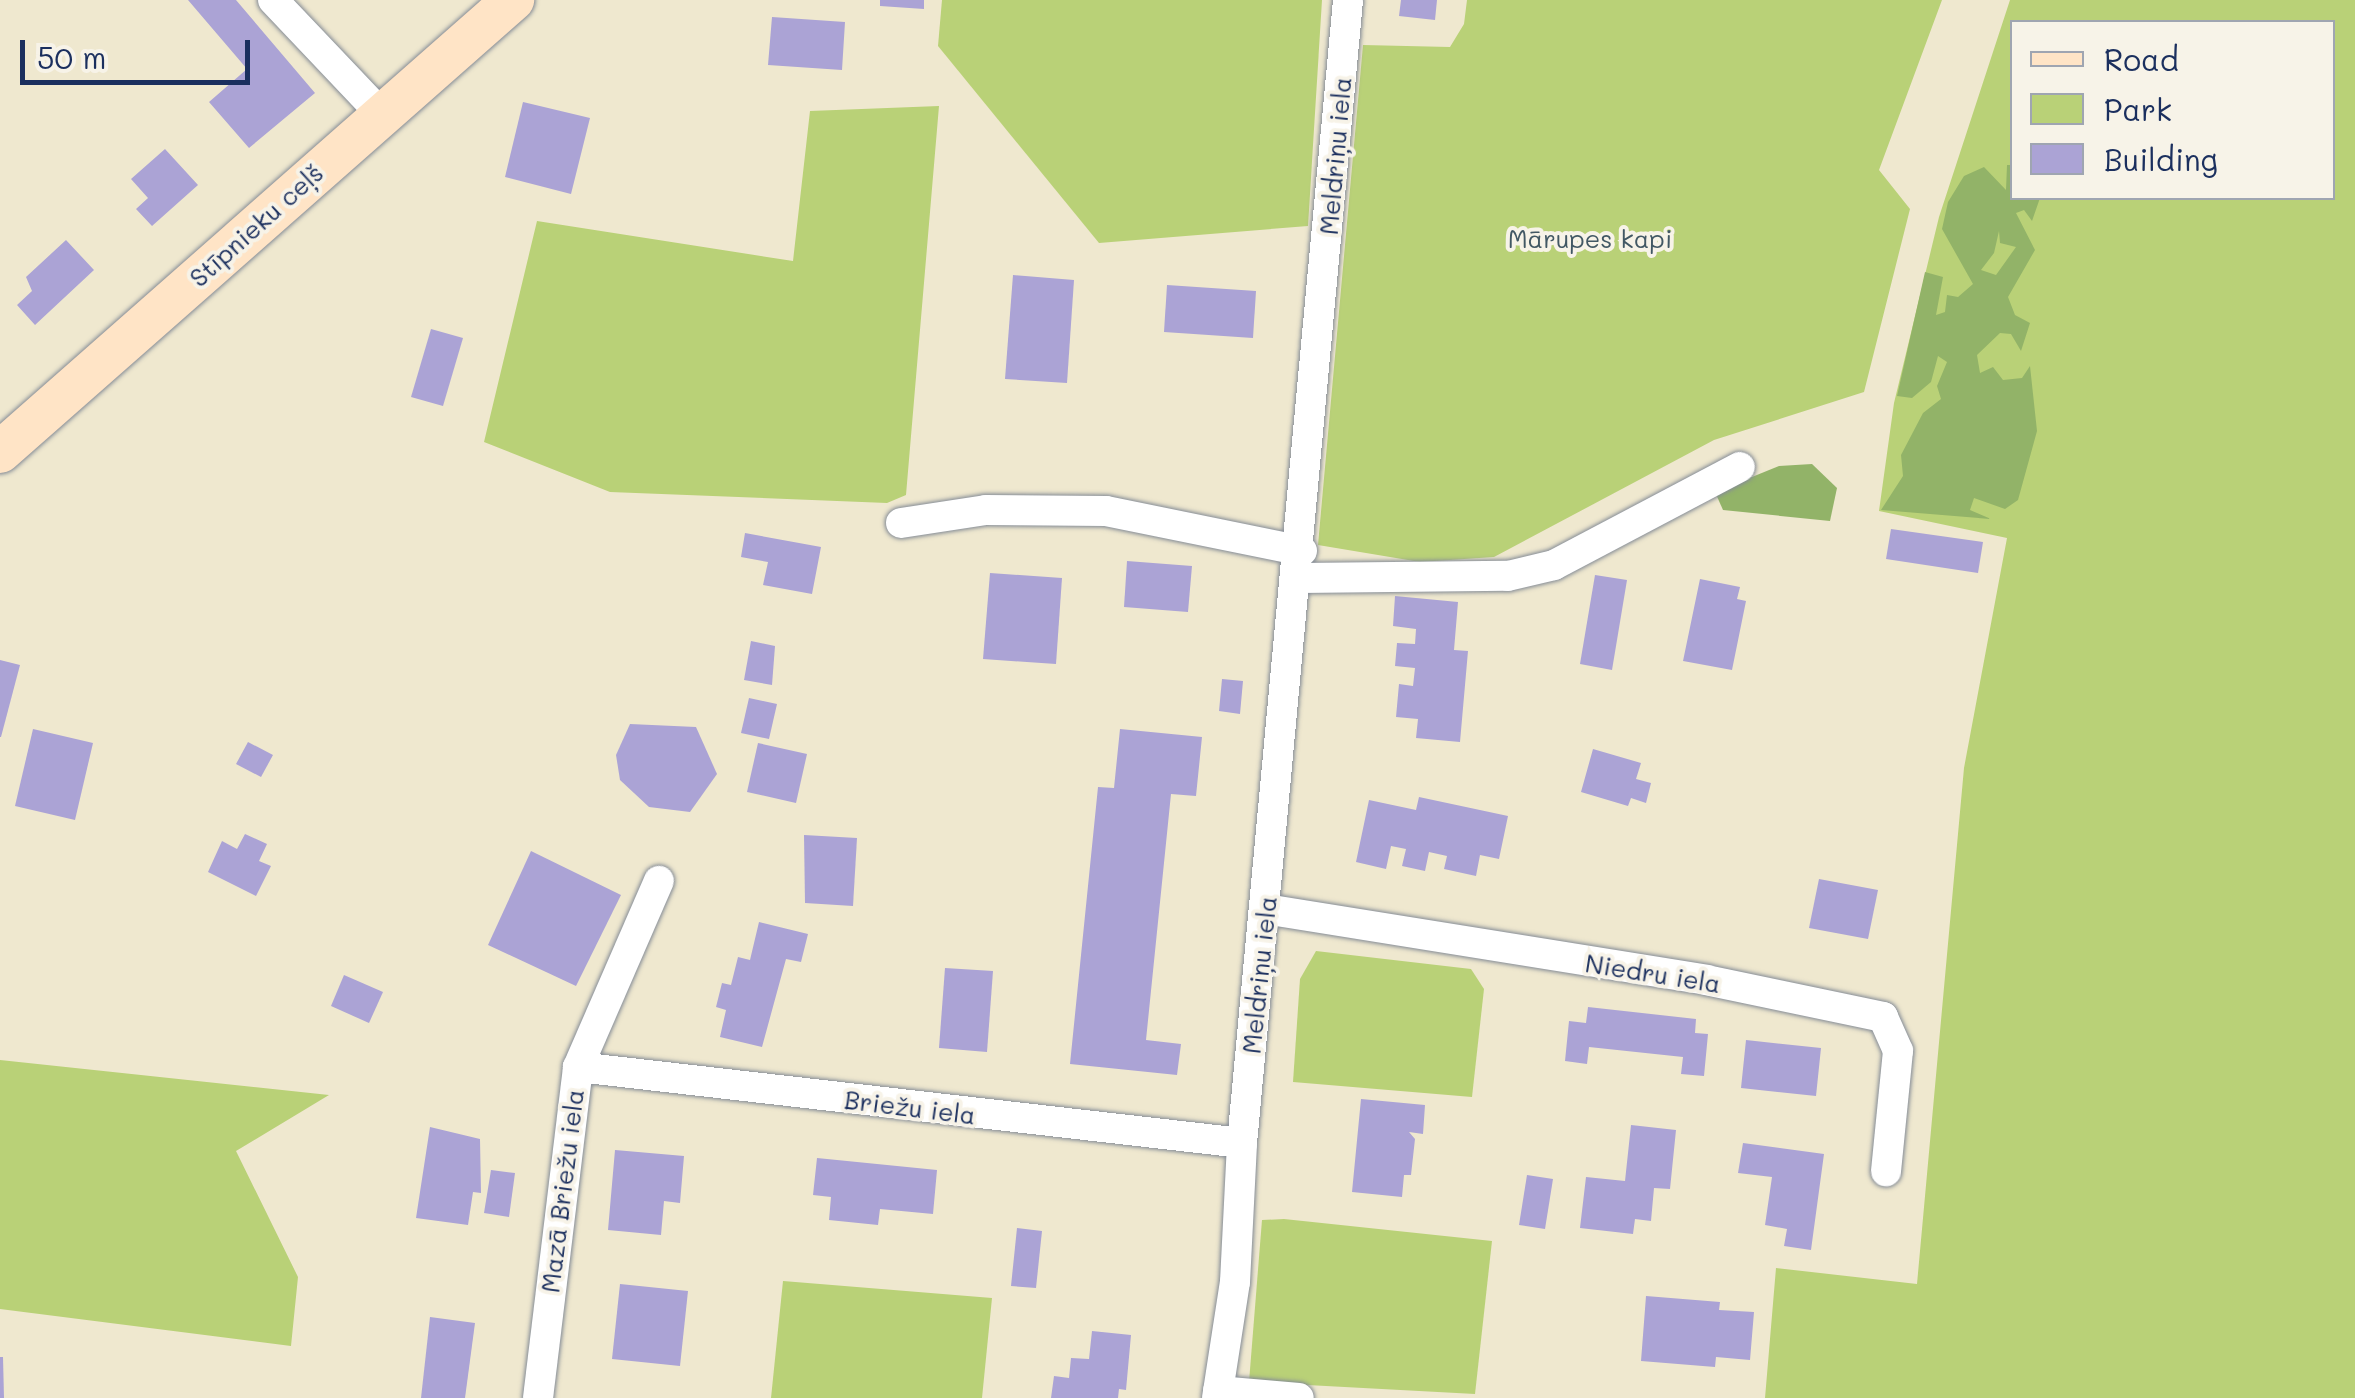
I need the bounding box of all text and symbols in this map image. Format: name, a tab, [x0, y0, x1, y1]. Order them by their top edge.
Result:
scale bar	[25, 20, 255, 82]
legend	[2010, 20, 2335, 200]
text: 50 m	[37, 37, 107, 77]
text: Road	[2104, 39, 2179, 79]
street label: Meldriņu iela	[1313, 76, 1357, 236]
text: Park	[2104, 89, 2172, 129]
text: Building	[2104, 139, 2218, 179]
street label: Stīpnieku ceļš	[183, 157, 329, 293]
park label: Mārupes kapi	[1508, 223, 1672, 253]
street label: Meldriņu iela	[1236, 895, 1282, 1055]
street label: Niedru iela	[1583, 947, 1723, 999]
street label: Briežu iela	[843, 1084, 977, 1130]
street label: Mazā Briežu iela	[535, 1088, 589, 1294]

